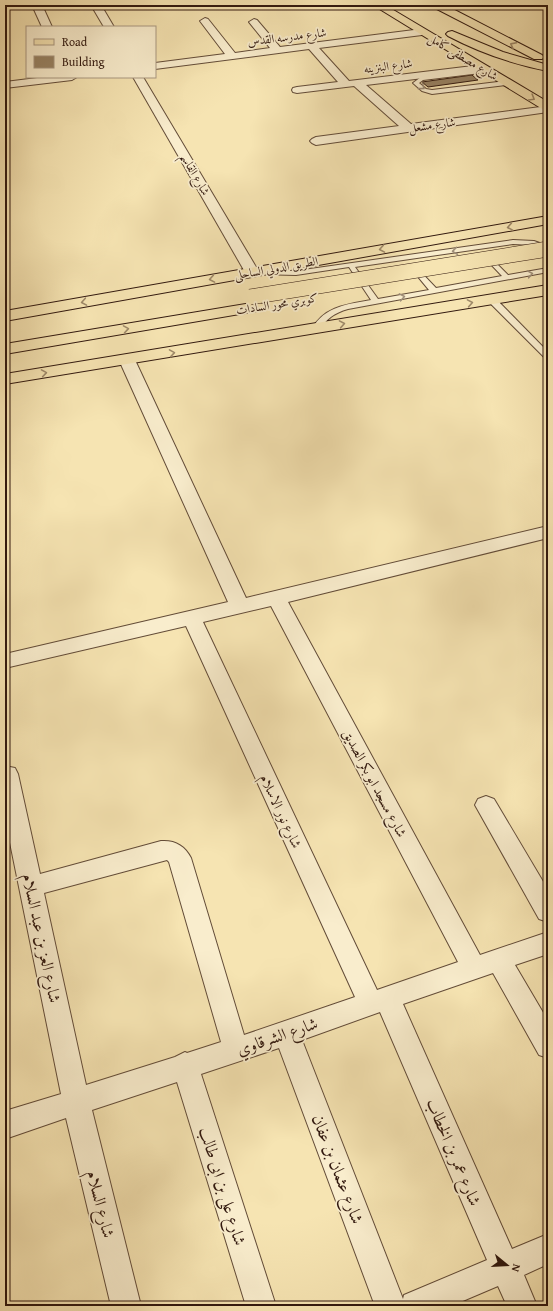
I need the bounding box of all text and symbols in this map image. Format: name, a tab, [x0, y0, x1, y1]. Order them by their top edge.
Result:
street label: شارع مدرسه القدس	[247, 23, 328, 53]
legend	[26, 26, 156, 78]
street label: شارع مصطفى كامل	[424, 29, 501, 87]
text: Road	[62, 33, 88, 50]
one-way arrow	[510, 42, 518, 49]
text: Building	[62, 53, 105, 70]
street label: شارع البنزينه	[363, 54, 414, 80]
one-way arrow	[418, 82, 425, 89]
one-way arrow	[528, 93, 535, 100]
street label: شارع مشعل	[407, 113, 457, 139]
street label: شارع القاسم	[173, 149, 214, 200]
one-way arrow	[506, 222, 513, 231]
one-way arrow	[378, 244, 385, 253]
one-way arrow	[452, 246, 458, 255]
street label: الطريق الدولي الساحلى	[233, 252, 320, 285]
one-way arrow	[527, 270, 533, 279]
one-way arrow	[209, 274, 215, 283]
street label: كوبري محور السادات	[235, 289, 320, 320]
one-way arrow	[399, 293, 405, 302]
one-way arrow	[81, 297, 87, 306]
one-way arrow	[467, 299, 473, 308]
one-way arrow	[338, 320, 345, 329]
one-way arrow	[123, 325, 129, 334]
one-way arrow	[169, 349, 175, 358]
one-way arrow	[40, 369, 47, 378]
street label: شارع مسجد ابو بكر الصديق	[336, 725, 412, 842]
street label: شارع نور الاسلام	[252, 771, 307, 853]
street label: شارع العز بن عبد السلام	[14, 871, 68, 1006]
street label: شارع الشرقاوي	[233, 1010, 321, 1063]
street label: شارع عمر بن الخطاب	[419, 1094, 488, 1210]
street label: شارع عثمان بن عفان	[304, 1110, 371, 1228]
street label: شارع على بن ابى طالب	[192, 1123, 253, 1249]
street label: شارع السلام	[78, 1167, 122, 1241]
north arrow	[487, 1245, 527, 1285]
text: N	[508, 1262, 525, 1275]

